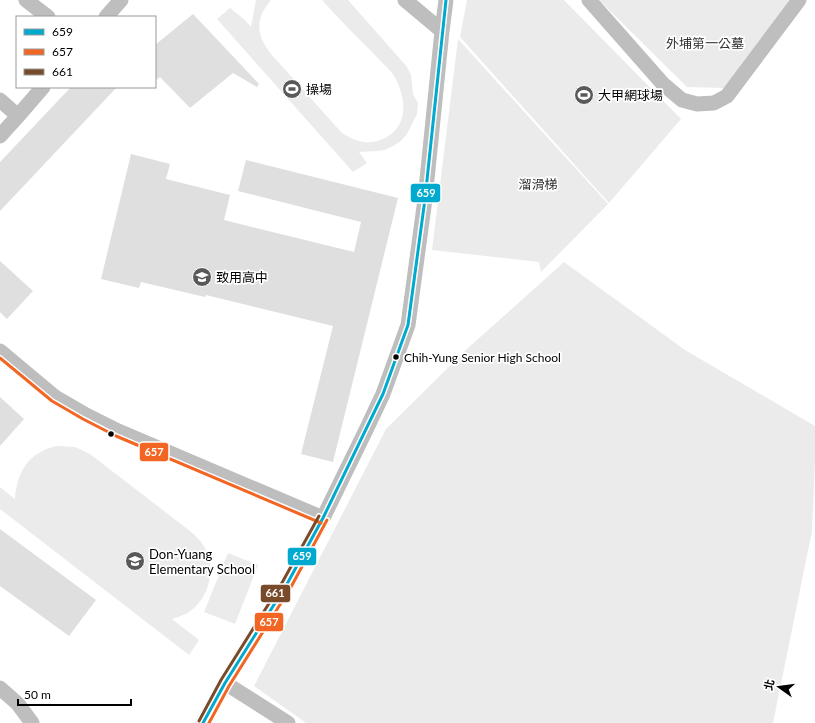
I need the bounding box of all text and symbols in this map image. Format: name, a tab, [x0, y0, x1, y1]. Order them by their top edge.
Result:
legend	[16, 16, 156, 88]
text: 659	[52, 24, 73, 39]
park label: 外埔第一公墓	[666, 35, 744, 51]
text: 657	[52, 44, 73, 59]
text: 661	[52, 64, 73, 79]
sports icon: 操場	[281, 78, 303, 100]
place label: 操場	[306, 81, 332, 97]
sports icon: 大甲網球場	[573, 84, 595, 106]
place label: 大甲網球場	[598, 87, 663, 103]
park label: 溜滑梯	[518, 176, 558, 192]
line badge: 659	[410, 183, 441, 203]
text: 659	[416, 186, 436, 199]
school or university icon: 致用高中	[191, 266, 213, 288]
place label: 致用高中	[216, 269, 268, 285]
place label: Chih-Yung Senior High School	[404, 350, 561, 365]
marker: Chih-Yung Senior High School	[391, 352, 401, 362]
unlabelled marker	[106, 429, 116, 439]
line badge: 657	[139, 442, 169, 462]
text: 657	[144, 445, 164, 458]
place label: Don-Yuang Elementary School	[149, 546, 255, 577]
line badge: 659	[287, 547, 317, 566]
text: 659	[292, 549, 312, 562]
school or university icon: Don-Yuang Elementary School	[124, 550, 146, 572]
line badge: 661	[260, 584, 291, 603]
text: 661	[265, 586, 285, 599]
line badge: 657	[254, 612, 284, 632]
text: 657	[259, 615, 279, 628]
north arrow	[759, 667, 799, 707]
text: 北	[761, 678, 776, 691]
scale bar	[18, 681, 131, 707]
text: 50 m	[24, 687, 51, 702]

